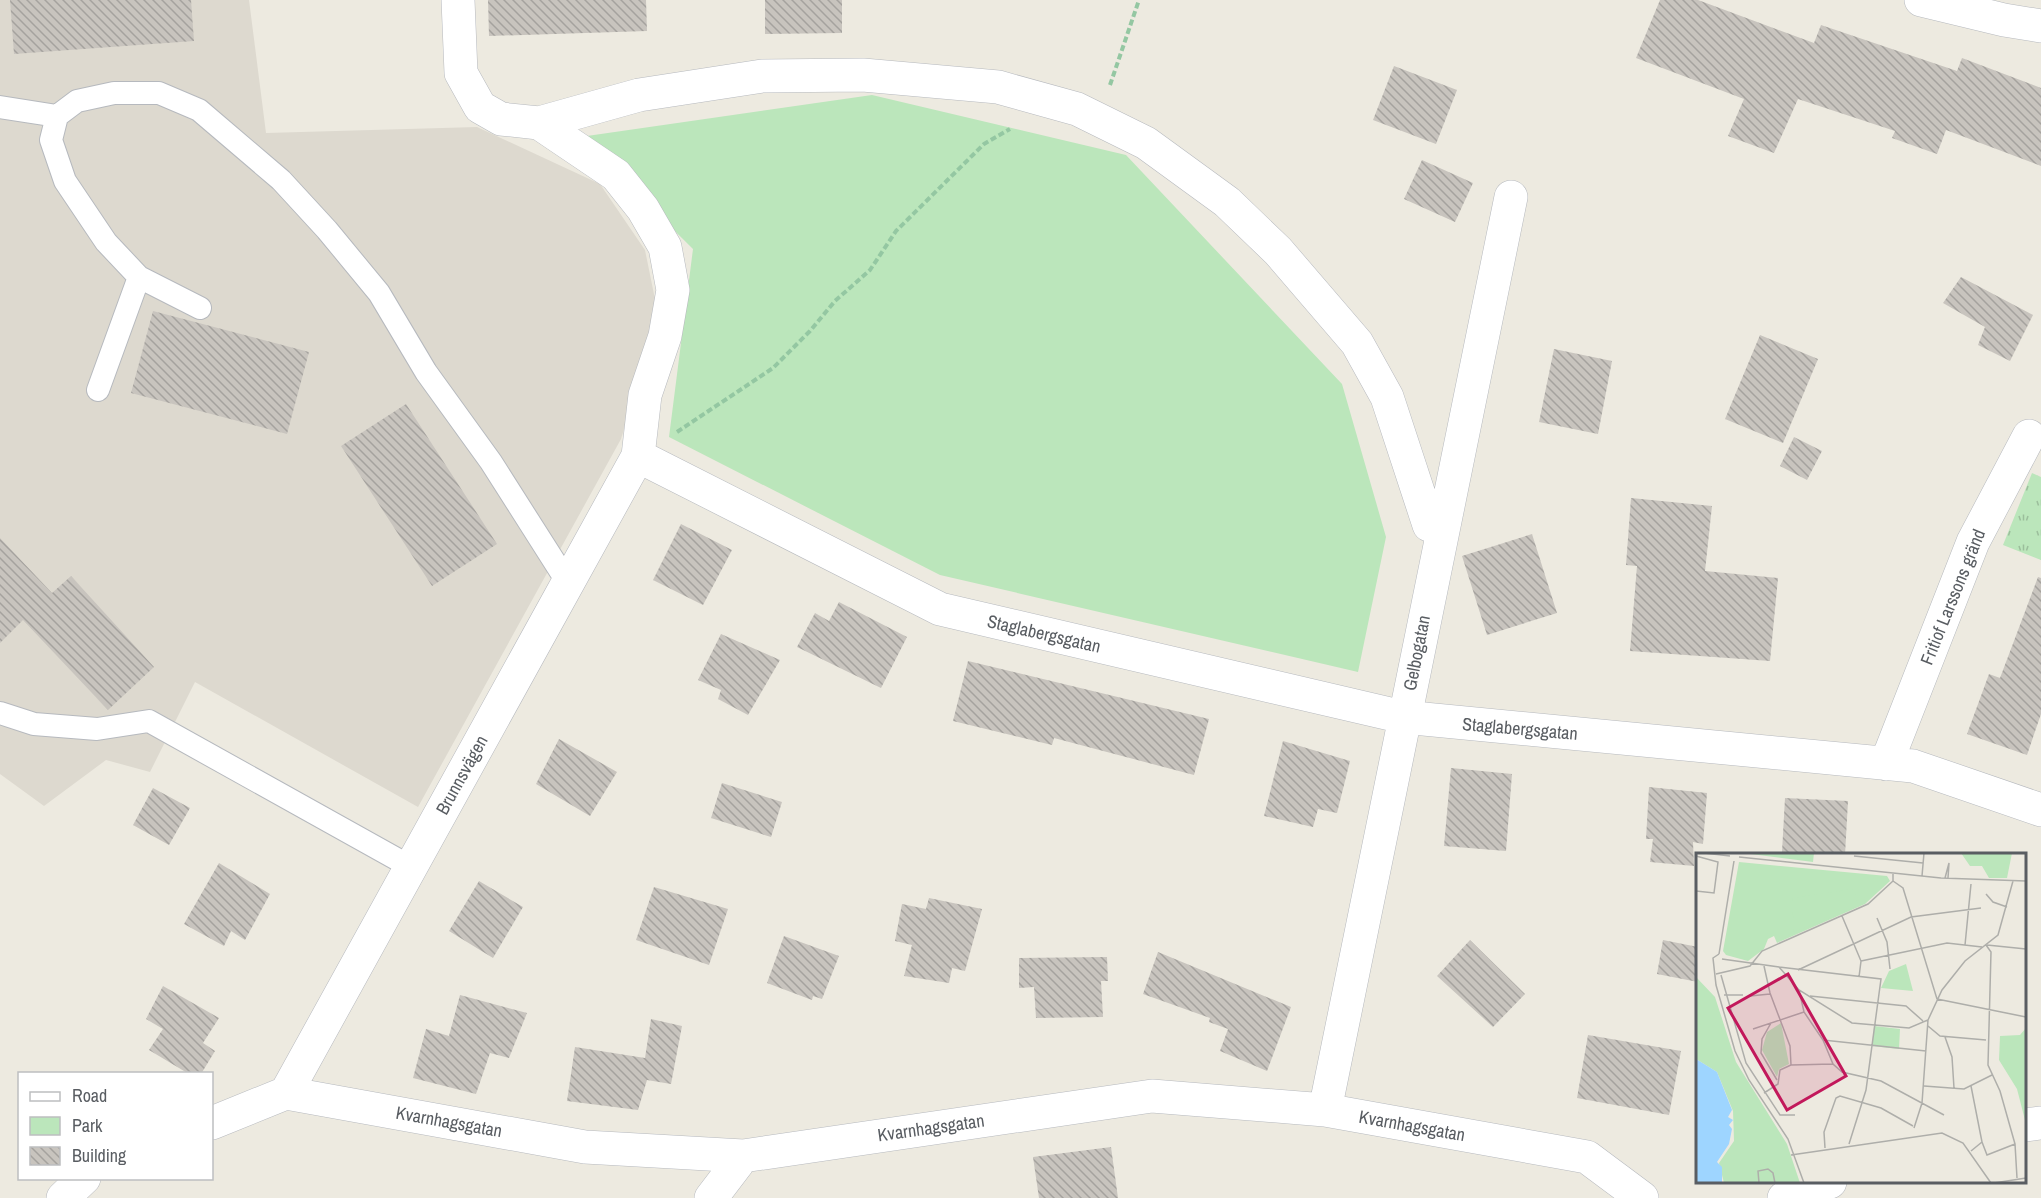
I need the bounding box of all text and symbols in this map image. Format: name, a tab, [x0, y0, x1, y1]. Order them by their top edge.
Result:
street label: Fritiof Larssons gränd	[1914, 525, 1991, 668]
street label: Staglabergsgatan	[985, 608, 1103, 659]
street label: Gelbogatan	[1397, 613, 1436, 693]
street label: Staglabergsgatan	[1461, 711, 1579, 746]
street label: Brunnsvägen	[430, 731, 494, 819]
inset map	[1696, 853, 2026, 1183]
legend	[18, 1072, 213, 1180]
text: Road	[72, 1083, 107, 1108]
street label: Kvarnhagsgatan	[394, 1100, 504, 1143]
street label: Kvarnhagsgatan	[1357, 1104, 1467, 1147]
street label: Kvarnhagsgatan	[876, 1108, 986, 1147]
text: Park	[72, 1113, 103, 1138]
text: Building	[72, 1143, 127, 1168]

